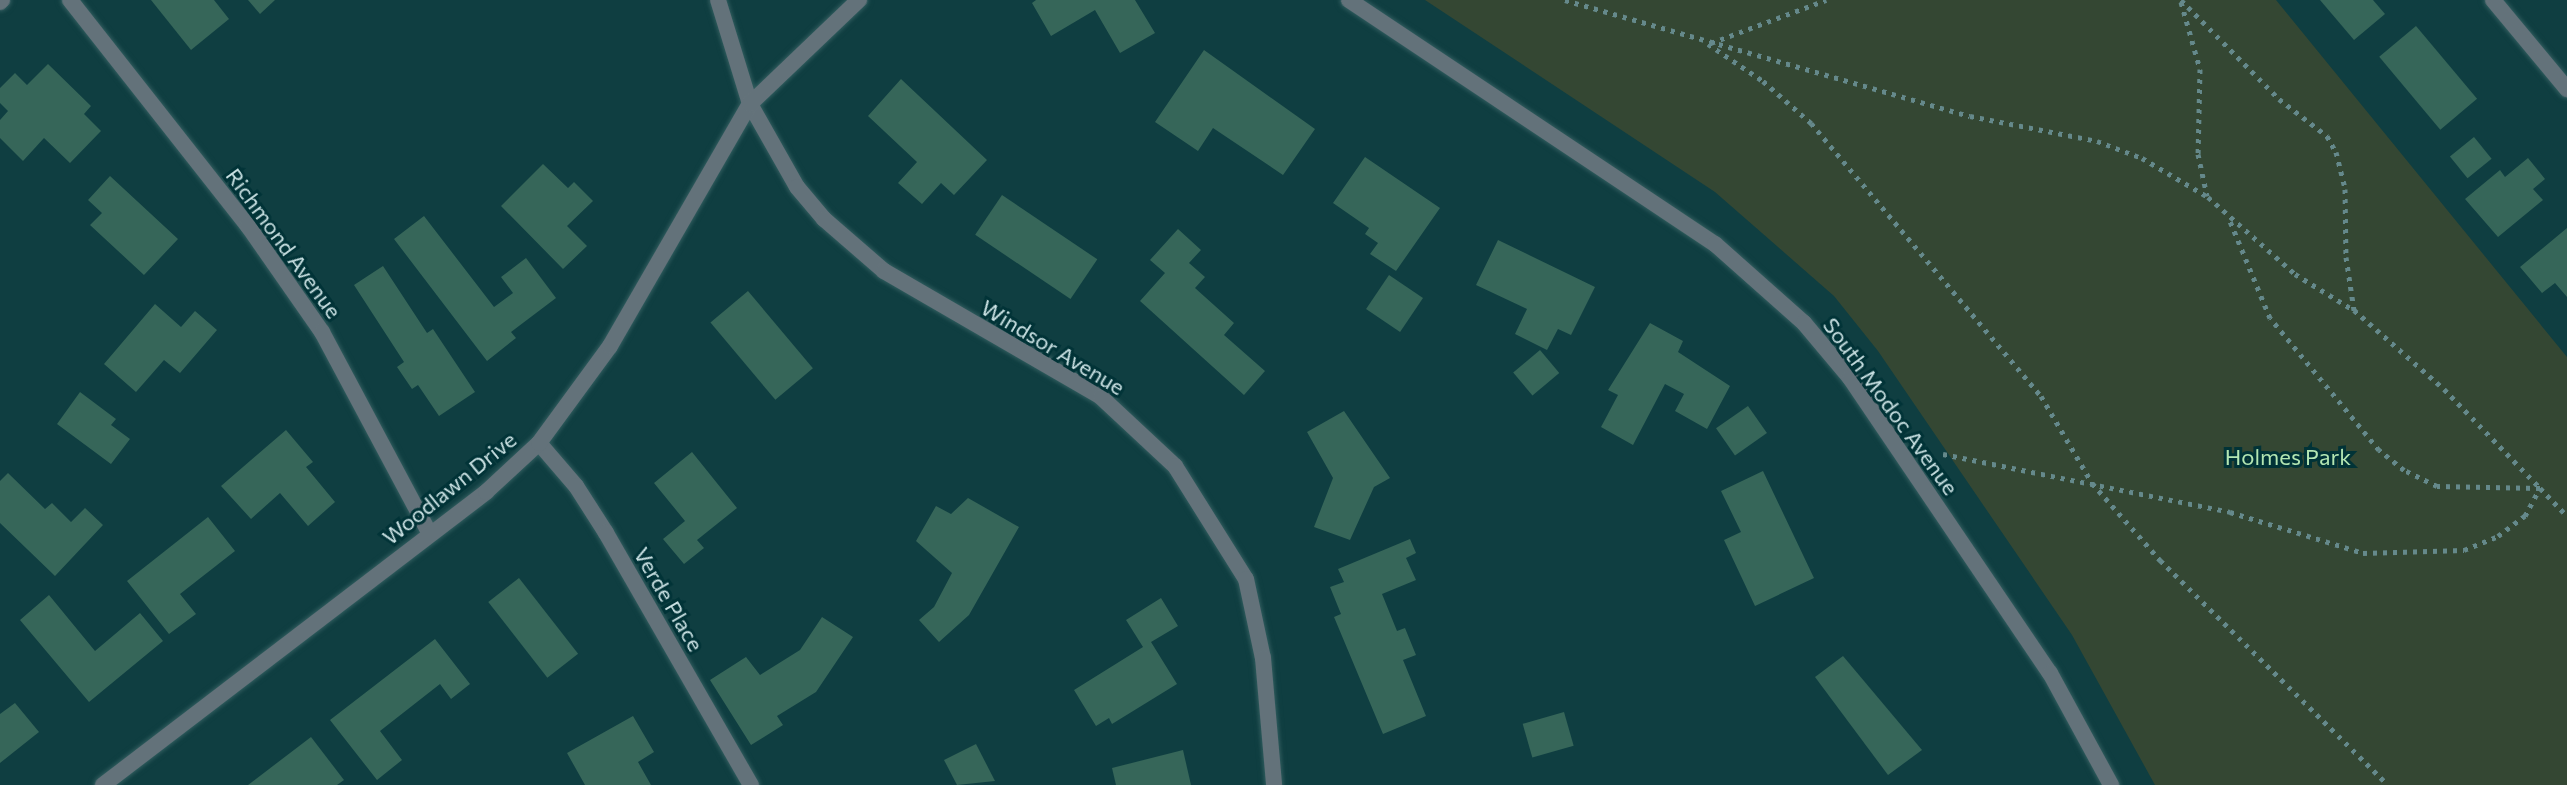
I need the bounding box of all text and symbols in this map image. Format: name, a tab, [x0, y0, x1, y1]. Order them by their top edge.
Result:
street label: Richmond Avenue	[221, 163, 347, 323]
street label: Windsor Avenue	[976, 294, 1130, 400]
street label: South Modoc Avenue	[1818, 312, 1964, 500]
street label: Woodlawn Drive	[377, 426, 521, 550]
park label: Holmes Park	[2225, 444, 2351, 470]
street label: Verde Place	[629, 542, 709, 656]

